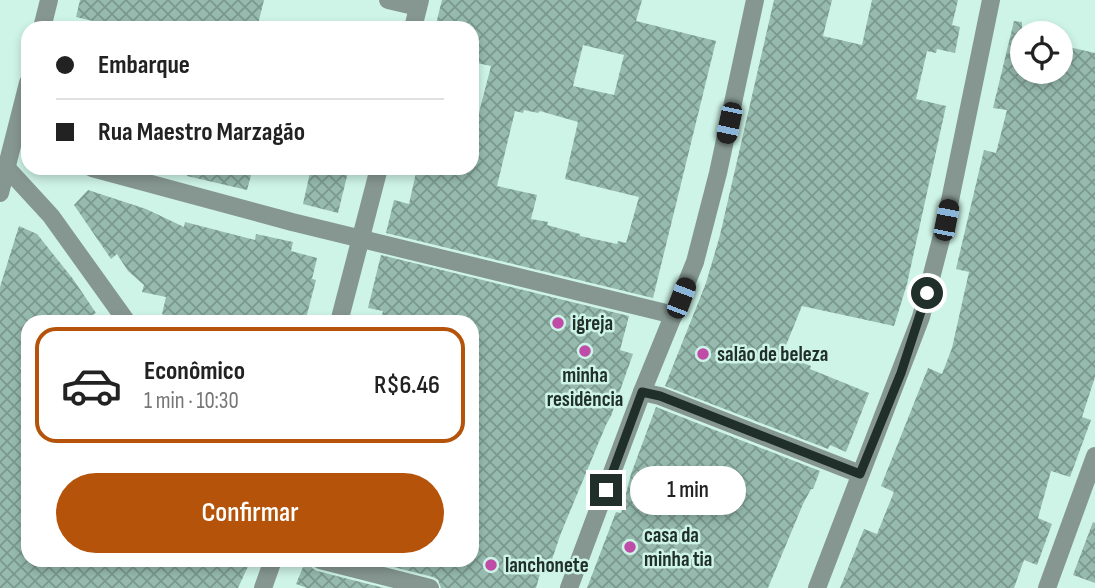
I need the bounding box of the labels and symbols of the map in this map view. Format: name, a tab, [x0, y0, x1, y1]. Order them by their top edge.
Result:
car	[715, 100, 744, 146]
car	[932, 197, 961, 243]
car	[664, 275, 699, 321]
route start	[911, 277, 943, 309]
place label: igreja	[572, 311, 613, 336]
marker: igreja	[550, 315, 566, 331]
place label: salão de beleza	[717, 342, 828, 367]
marker: minha residência	[577, 343, 593, 359]
marker: salão de beleza	[695, 346, 711, 362]
place label: minha residência	[547, 363, 623, 412]
callout: 1 min	[630, 466, 746, 514]
route end	[590, 474, 622, 506]
place label: casa da minha tia	[644, 523, 712, 572]
marker: casa da minha tia	[622, 539, 638, 555]
place label: lanchonete	[505, 553, 589, 578]
marker: lanchonete	[483, 557, 499, 573]

